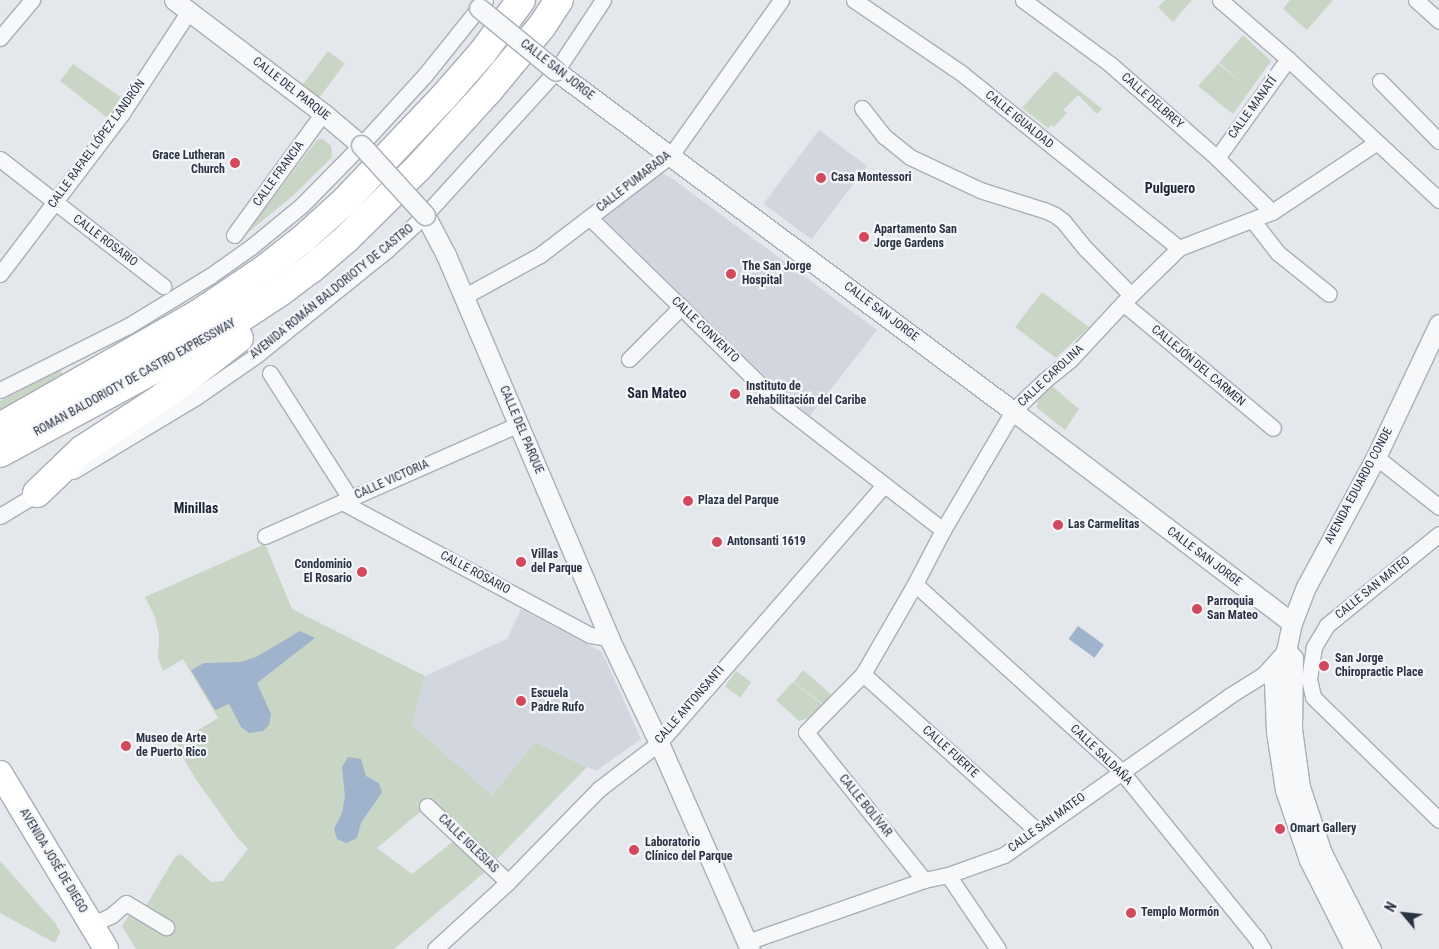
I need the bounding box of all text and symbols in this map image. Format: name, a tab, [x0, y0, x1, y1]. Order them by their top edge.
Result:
street label: CALLE SAN JORGE	[517, 37, 597, 103]
street label: CALLE DEL PARQUE	[249, 54, 333, 124]
street label: CALLE DELBREY	[1118, 70, 1186, 132]
street label: CALLE MANATÍ	[1226, 74, 1280, 142]
street label: CALLE RAFAEL LÓPEZ LANDRÓN	[45, 77, 149, 211]
street label: CALLE IGUALDAD	[982, 88, 1056, 152]
street label: CALLE FRANCIA	[250, 139, 308, 209]
place label: Grace Lutheran Church	[152, 149, 225, 177]
street label: CALLE PUMARADA	[594, 149, 674, 215]
marker: Grace Lutheran Church	[229, 157, 241, 169]
place label: Casa Montessori	[831, 171, 912, 185]
marker: Casa Montessori	[815, 172, 827, 184]
district label: Pulguero	[1145, 180, 1195, 196]
street label: CALLE ROSARIO	[70, 212, 140, 270]
street label: AVENIDA ROMÁN BALDORIOTY DE CASTRO	[247, 222, 417, 362]
place label: Apartamento San Jorge Gardens	[874, 223, 957, 251]
marker: Apartamento San Jorge Gardens	[858, 231, 870, 243]
place label: The San Jorge Hospital	[742, 260, 811, 288]
marker: The San Jorge Hospital	[724, 267, 738, 281]
street label: CALLE SAN JORGE	[841, 279, 921, 345]
street label: CALLE CONVENTO	[668, 294, 742, 366]
street label: ROMAN BALDORIOTY DE CASTRO EXPRESSWAY	[32, 316, 238, 440]
street label: CALLEJÓN DEL CARMEN	[1148, 323, 1248, 409]
street label: CALLE CAROLINA	[1015, 342, 1087, 410]
place label: Instituto de Rehabilitación del Caribe	[746, 380, 866, 408]
street label: CALLE DEL PARQUE	[496, 384, 546, 476]
district label: San Mateo	[627, 385, 687, 401]
marker: Instituto de Rehabilitación del Caribe	[728, 387, 742, 401]
street label: AVENIDA EDUARDO CONDE	[1322, 425, 1396, 547]
street label: CALLE VICTORIA	[353, 457, 431, 503]
place label: Plaza del Parque	[698, 494, 779, 508]
marker: Plaza del Parque	[682, 495, 694, 507]
district label: Minillas	[174, 500, 218, 516]
place label: Las Carmelitas	[1068, 518, 1140, 532]
marker: Las Carmelitas	[1052, 519, 1064, 531]
street label: CALLE SAN JORGE	[1164, 524, 1244, 590]
place label: Antonsanti 1619	[727, 535, 806, 549]
marker: Antonsanti 1619	[711, 536, 723, 548]
place label: Villas del Parque	[531, 548, 582, 576]
street label: CALLE ROSARIO	[438, 549, 512, 597]
street label: CALLE SAN MATEO	[1333, 553, 1413, 623]
marker: Villas del Parque	[515, 556, 527, 568]
place label: Condominio El Rosario	[295, 558, 352, 586]
marker: Condominio El Rosario	[356, 566, 368, 578]
place label: Parroquia San Mateo	[1207, 595, 1258, 623]
marker: Parroquia San Mateo	[1191, 603, 1203, 615]
place label: San Jorge Chiropractic Place	[1335, 652, 1423, 680]
marker: San Jorge Chiropractic Place	[1317, 659, 1331, 673]
street label: CALLE ANTONSANTI	[652, 663, 728, 747]
place label: Escuela Padre Rufo	[531, 687, 584, 715]
marker: Escuela Padre Rufo	[515, 695, 527, 707]
street label: CALLE SALDAÑA	[1067, 722, 1135, 788]
street label: CALLE FUERTE	[919, 723, 981, 781]
place label: Museo de Arte de Puerto Rico	[136, 732, 207, 760]
marker: Museo de Arte de Puerto Rico	[120, 740, 132, 752]
street label: CALLE BOLÍVAR	[836, 772, 894, 840]
street label: CALLE SAN MATEO	[1006, 790, 1088, 856]
street label: AVENIDA JOSÉ DE DIEGO	[16, 806, 90, 916]
street label: CALLE IGLESIAS	[435, 812, 501, 876]
place label: Omart Gallery	[1290, 822, 1356, 836]
marker: Omart Gallery	[1274, 823, 1286, 835]
place label: Laboratorio Clínico del Parque	[645, 836, 733, 864]
marker: Laboratorio Clínico del Parque	[627, 843, 641, 857]
north arrow	[1379, 889, 1429, 939]
text: N	[1382, 899, 1400, 915]
place label: Templo Mormón	[1141, 906, 1219, 920]
marker: Templo Mormón	[1125, 907, 1137, 919]

